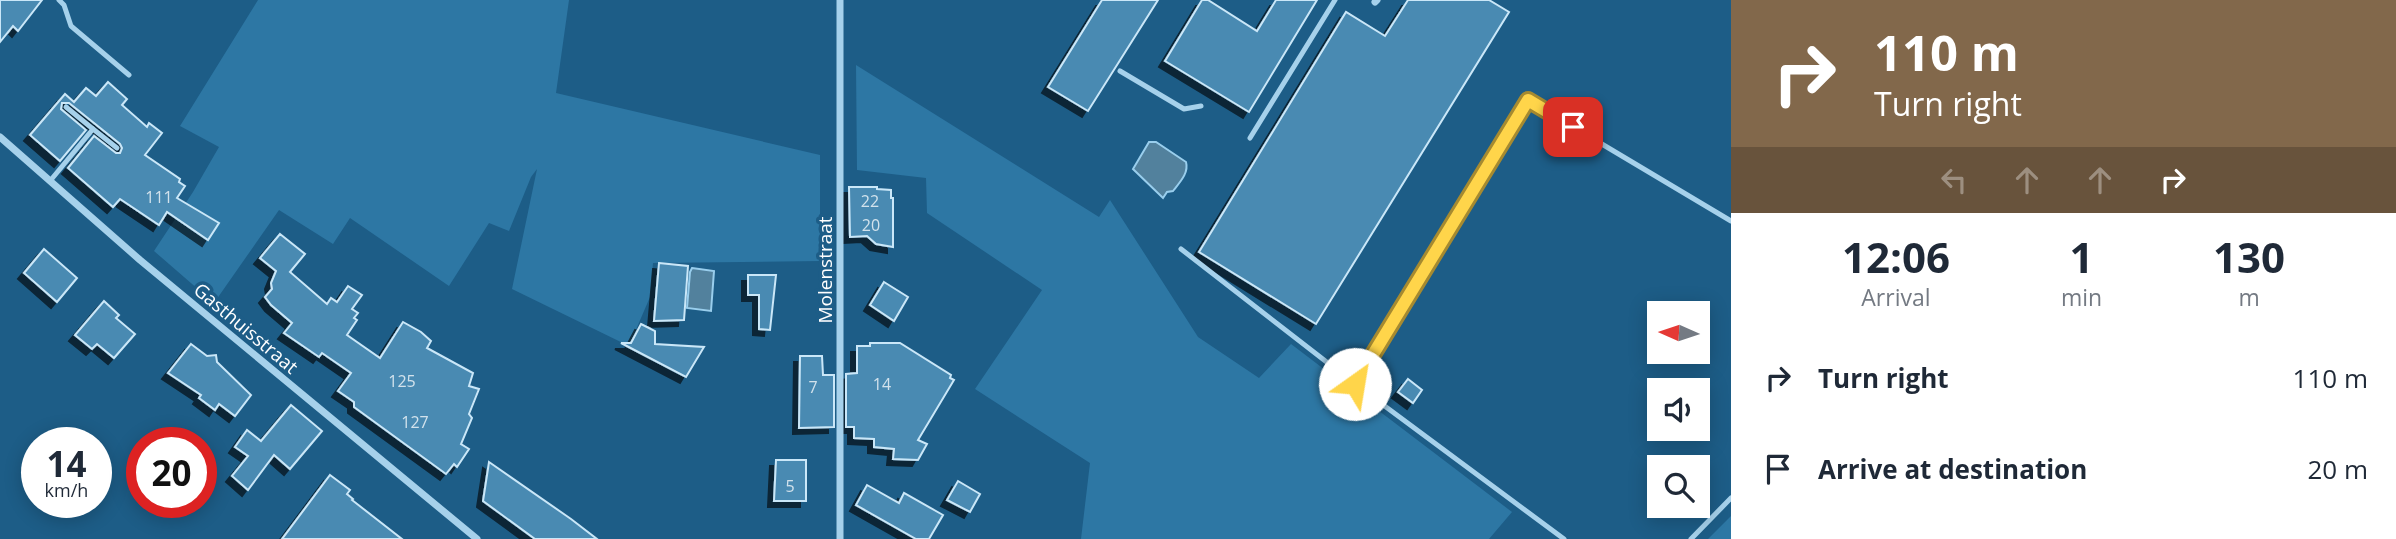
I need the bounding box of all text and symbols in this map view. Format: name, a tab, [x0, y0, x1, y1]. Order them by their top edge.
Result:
text: 110 m	[1874, 19, 2019, 85]
icon: right	[1759, 28, 1850, 119]
text: Turn right	[1874, 82, 2022, 125]
pin	[1543, 97, 1603, 157]
icon: arrive	[1554, 108, 1592, 146]
icon: left	[1935, 161, 1973, 199]
icon: ahead	[2008, 161, 2046, 199]
icon: ahead	[2081, 161, 2119, 199]
icon: right	[2154, 161, 2192, 199]
house number: 111	[145, 186, 173, 208]
house number: 22	[861, 190, 879, 212]
house number: 20	[862, 214, 880, 236]
street label: Molenstraat	[812, 216, 838, 324]
text: 12:06	[1842, 228, 1950, 285]
text: 1	[2069, 228, 2094, 285]
text: 130	[2213, 228, 2285, 285]
street label: Gasthuisstraat	[188, 277, 304, 380]
text: Arrival	[1861, 281, 1931, 313]
text: min	[2061, 281, 2102, 313]
text: m	[2238, 281, 2260, 313]
north arrow	[1647, 301, 1710, 364]
map controls	[1647, 301, 1710, 518]
position arrow	[1318, 347, 1392, 421]
icon: right	[1759, 359, 1797, 397]
text: Turn right	[1818, 360, 1949, 396]
text: 110 m	[2293, 360, 2368, 396]
house number: 125	[388, 370, 416, 392]
house number: 14	[873, 373, 891, 395]
house number: 7	[808, 376, 818, 398]
button: sound	[1647, 378, 1710, 441]
house number: 127	[401, 411, 429, 433]
speed limit sign: 20	[126, 427, 217, 518]
text: 14	[46, 440, 87, 487]
icon: arrive	[1759, 450, 1797, 488]
text: Arrive at destination	[1818, 451, 2087, 487]
text: 20 m	[2307, 451, 2368, 487]
button: search	[1647, 455, 1710, 518]
house number: 5	[785, 475, 795, 497]
text: km/h	[45, 478, 88, 502]

